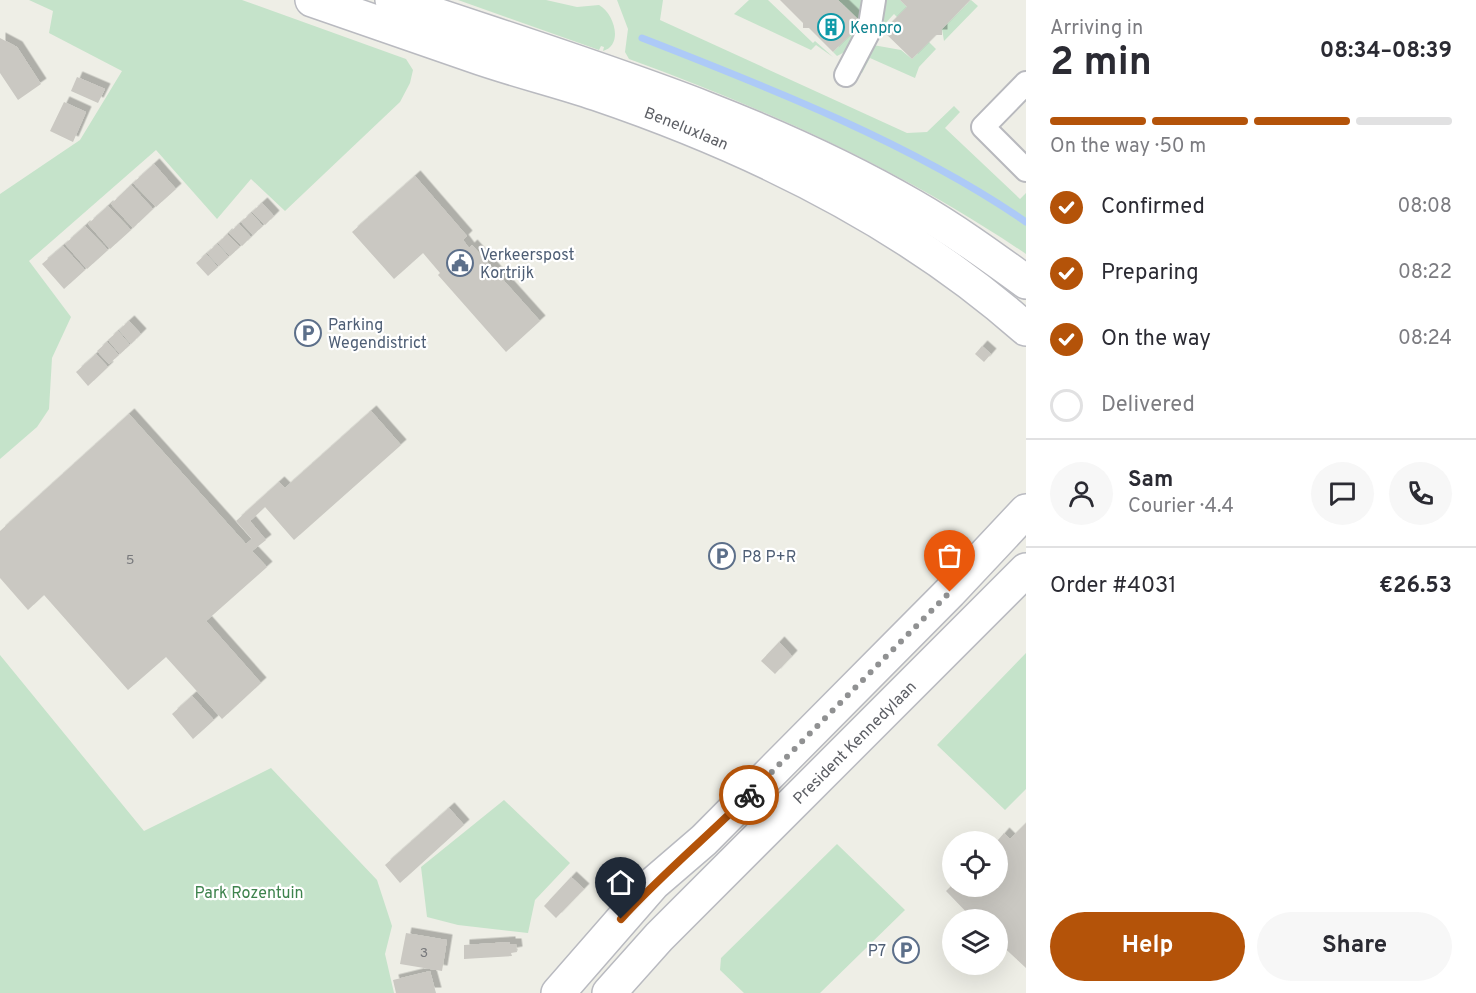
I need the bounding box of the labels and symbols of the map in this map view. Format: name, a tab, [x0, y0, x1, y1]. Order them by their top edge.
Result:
building icon: Kenpro	[816, 12, 846, 42]
place label: Kenpro	[850, 19, 902, 39]
street label: Beneluxlaan	[641, 104, 731, 156]
place label: Verkeerspost Kortrijk	[480, 246, 575, 284]
public building icon: Verkeerspost Kortrijk	[445, 248, 475, 278]
place label: Parking Wegendistrict	[328, 316, 427, 354]
parking icon: Parking Wegendistrict	[293, 318, 323, 348]
pin	[924, 530, 975, 592]
parking icon: P8 P+R	[707, 541, 737, 571]
place label: P8 P+R	[742, 548, 797, 568]
house number: 5	[126, 552, 134, 569]
street label: President Kennedylaan	[790, 677, 921, 809]
courier	[719, 765, 779, 825]
pin	[595, 857, 646, 919]
park label: Park Rozentuin	[195, 884, 303, 904]
parking icon: P7	[891, 935, 921, 965]
place label: P7	[868, 942, 886, 962]
house number: 3	[420, 945, 428, 962]

